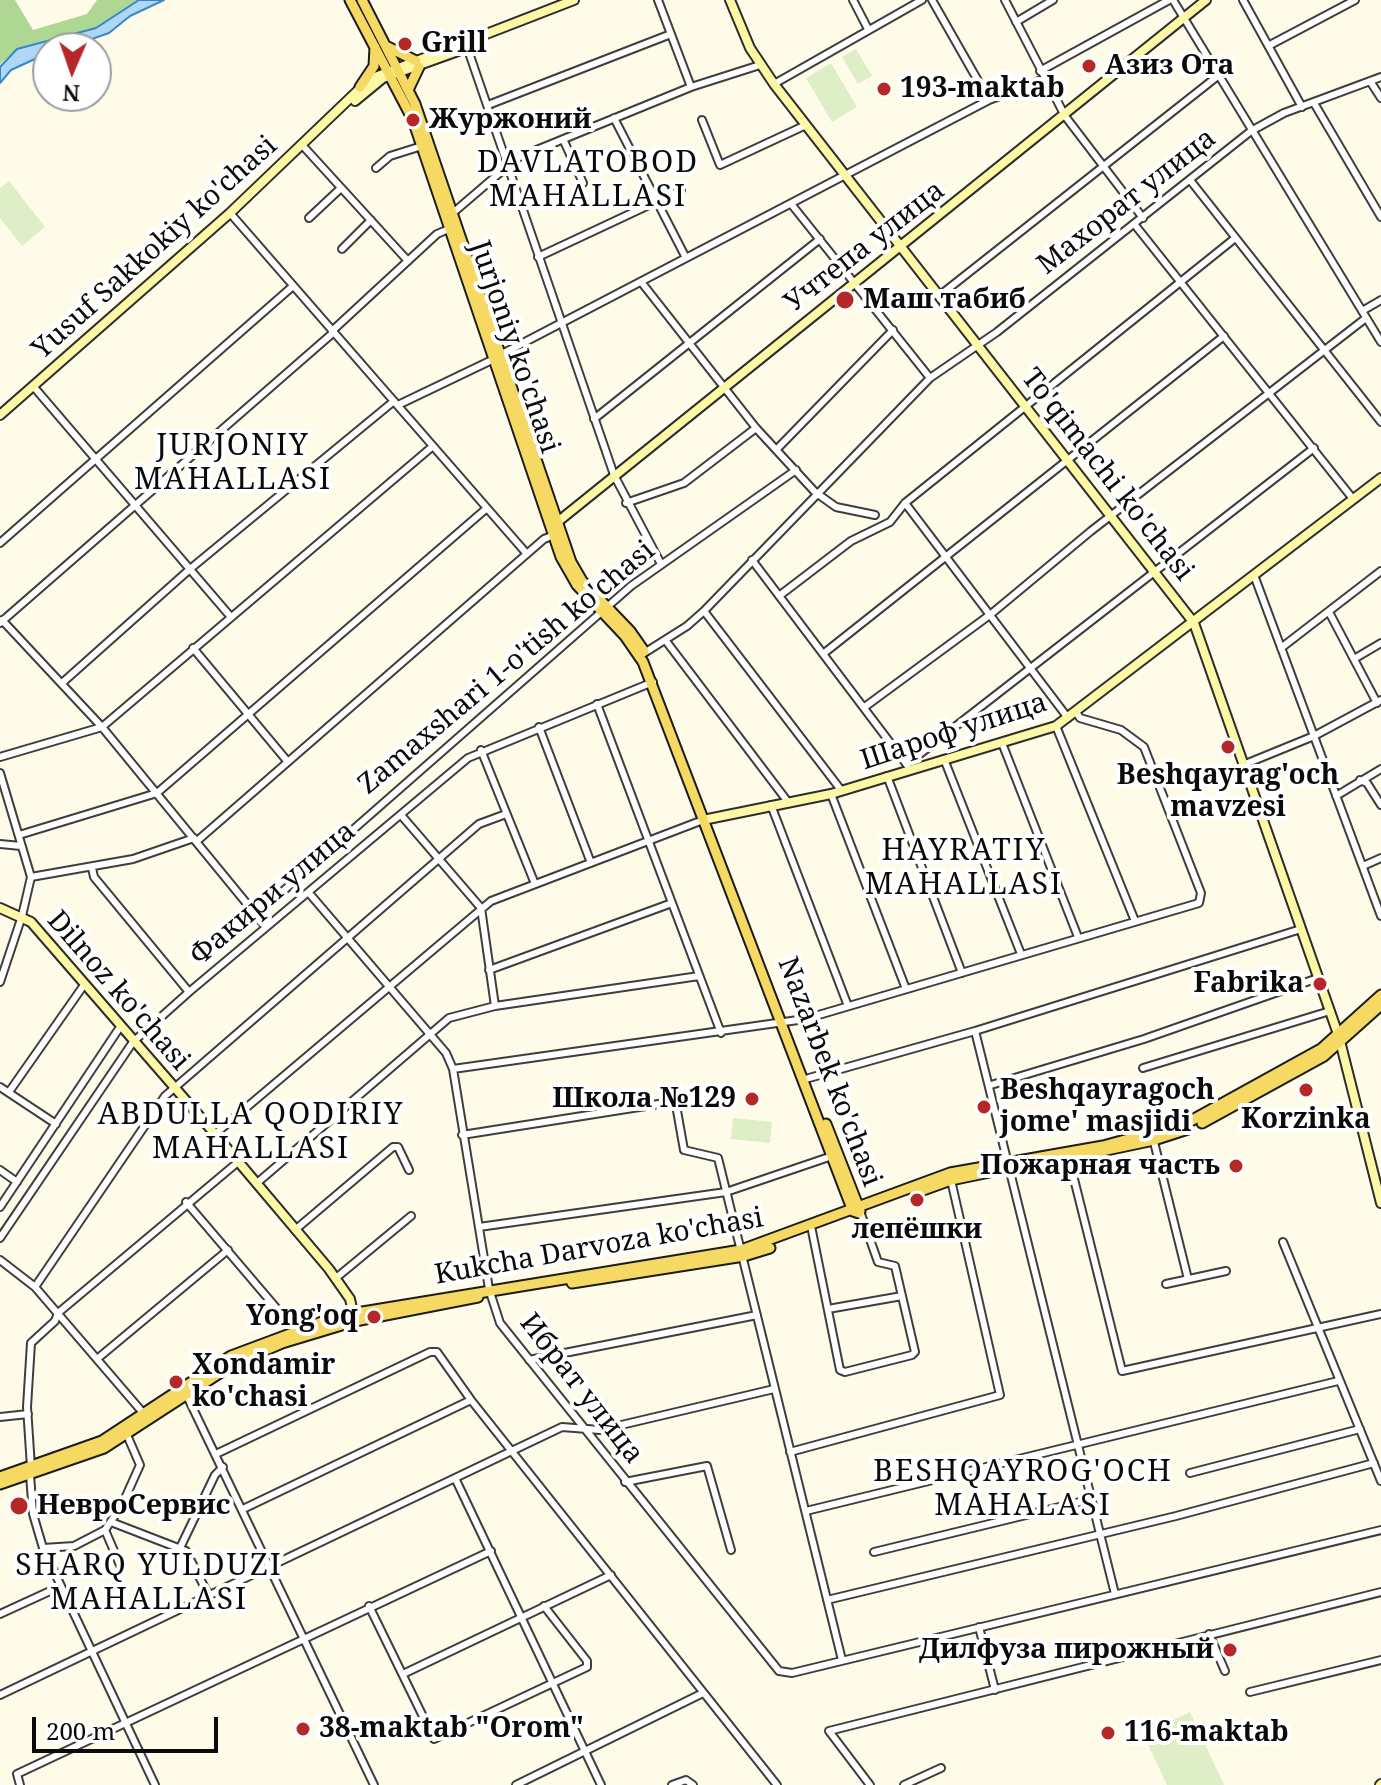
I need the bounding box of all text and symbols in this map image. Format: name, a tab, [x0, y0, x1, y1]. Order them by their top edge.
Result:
place label: Grill	[421, 27, 487, 61]
north arrow	[32, 32, 112, 112]
marker: Grill	[396, 35, 414, 53]
place label: Азиз Ота	[1105, 49, 1234, 83]
marker: Азиз Ота	[1080, 57, 1098, 75]
place label: 193-maktab	[900, 72, 1065, 106]
text: N	[62, 79, 80, 109]
marker: 193-maktab	[875, 80, 893, 98]
place label: Журжоний	[429, 103, 592, 137]
marker: Журжоний	[404, 111, 422, 129]
street label: Махорат улица	[1031, 122, 1223, 282]
street label: Yusuf Sakkokiy ko'chasi	[26, 129, 284, 367]
district label: DAVLATOBOD MAHALLASI	[477, 145, 699, 216]
street label: Учтепа улица	[778, 174, 952, 320]
street label: Jurjoniy ko'chasi	[462, 237, 566, 457]
place label: Маш табиб	[863, 283, 1026, 317]
marker: Маш табиб	[834, 289, 856, 311]
street label: To'qimachi ko'chasi	[1014, 362, 1200, 588]
district label: JURJONIY MAHALLASI	[134, 428, 332, 498]
street label: Zamaxshari 1-o'tish ko'chasi	[352, 534, 662, 802]
street label: Шароф улица	[857, 686, 1051, 778]
marker: Beshqayrag'och mavzesi	[1219, 738, 1237, 756]
place label: Beshqayrag'och mavzesi	[1117, 759, 1339, 825]
street label: Факири улица	[183, 815, 363, 973]
district label: HAYRATIY MAHALLASI	[865, 833, 1063, 904]
street label: Dilnoz ko'chasi	[40, 904, 196, 1078]
street label: Nazarbek ko'chasi	[770, 953, 888, 1191]
place label: Fabrika	[1194, 967, 1304, 1001]
marker: Fabrika	[1311, 975, 1329, 993]
place label: Beshqayragoch jome' masjidi	[1000, 1074, 1215, 1140]
marker: Korzinka	[1297, 1081, 1315, 1099]
place label: Школа №129	[552, 1082, 736, 1116]
marker: Школа №129	[743, 1090, 761, 1108]
district label: ABDULLA QODIRIY MAHALLASI	[97, 1097, 405, 1168]
marker: Beshqayragoch jome' masjidi	[975, 1098, 993, 1116]
place label: Korzinka	[1241, 1103, 1371, 1137]
place label: Пожарная часть	[980, 1149, 1220, 1183]
marker: Пожарная часть	[1227, 1157, 1245, 1175]
marker: лепёшки	[908, 1191, 926, 1209]
street label: Kukcha Darvoza ko'chasi	[432, 1202, 766, 1292]
place label: лепёшки	[852, 1213, 982, 1247]
place label: Yong'oq	[246, 1300, 358, 1334]
street label: Ибрат улица	[512, 1307, 650, 1471]
marker: Yong'oq	[365, 1308, 383, 1326]
place label: Xondamir ko'chasi	[192, 1349, 335, 1415]
marker: Xondamir ko'chasi	[167, 1373, 185, 1391]
district label: BESHQAYROG'OCH MAHALASI	[873, 1454, 1173, 1524]
place label: НевроСервис	[37, 1489, 230, 1523]
marker: НевроСервис	[8, 1495, 30, 1517]
district label: SHARQ YULDUZI MAHALLASI	[15, 1548, 283, 1618]
place label: Дилфуза пирожный	[919, 1633, 1214, 1667]
marker: Дилфуза пирожный	[1221, 1641, 1239, 1659]
scale bar	[36, 1701, 222, 1751]
place label: 38-maktab "Orom"	[319, 1712, 584, 1746]
text: 200 m	[46, 1714, 115, 1747]
place label: 116-maktab	[1124, 1716, 1289, 1750]
marker: 38-maktab "Orom"	[294, 1720, 312, 1738]
marker: 116-maktab	[1099, 1724, 1117, 1742]

